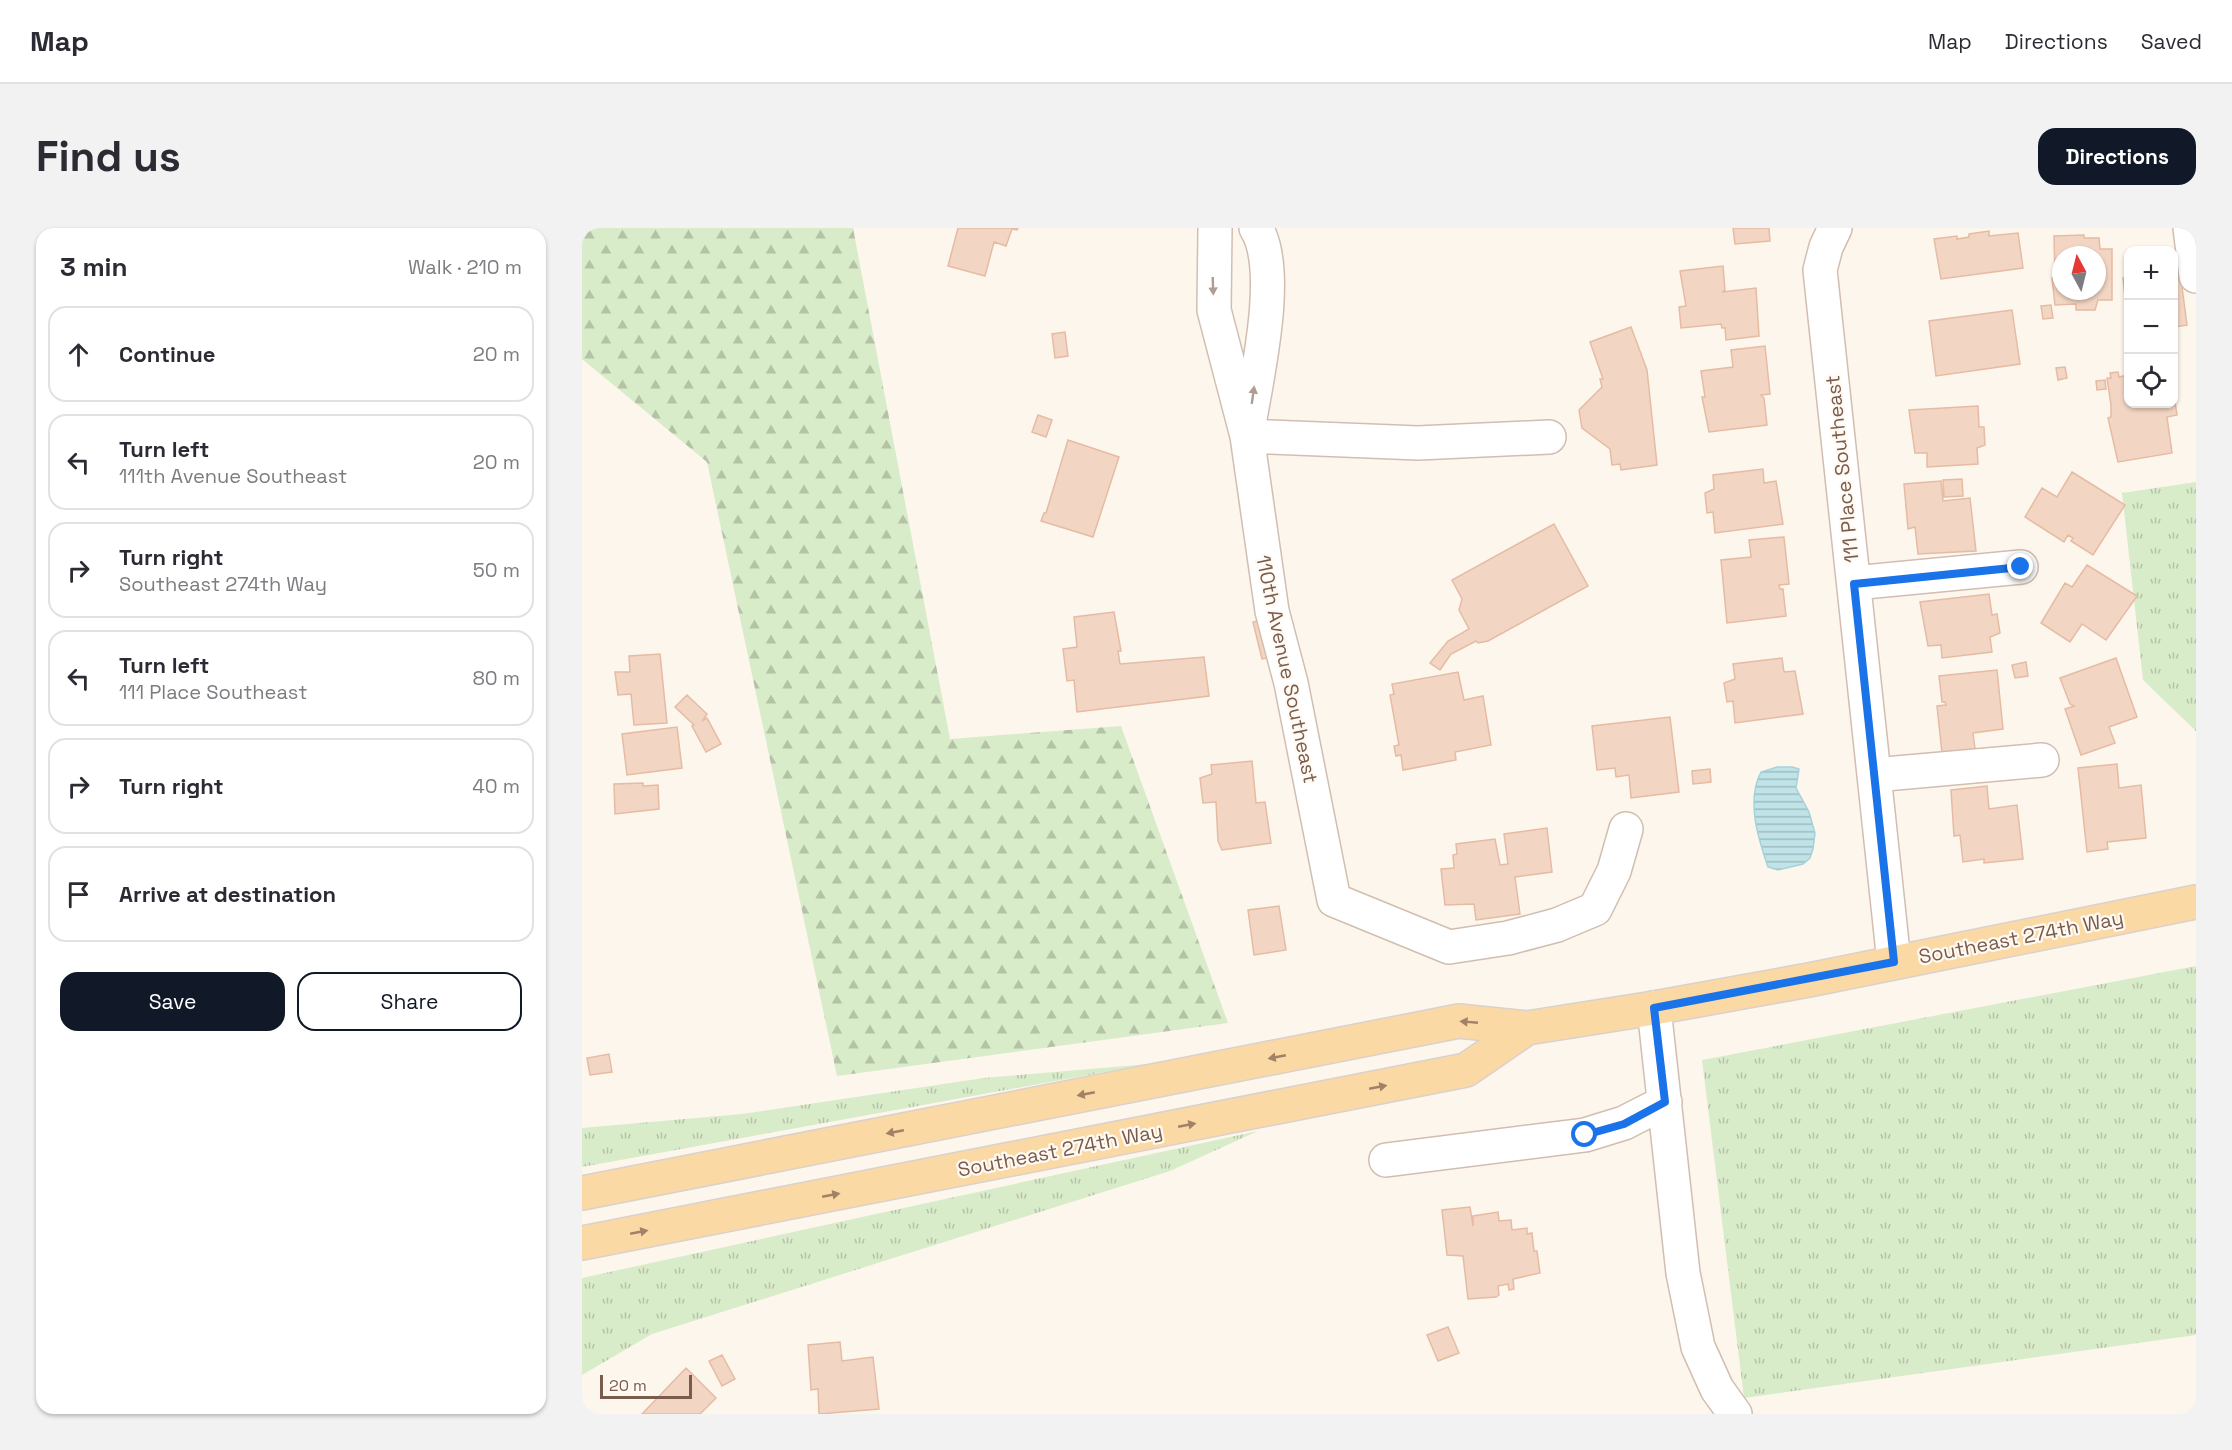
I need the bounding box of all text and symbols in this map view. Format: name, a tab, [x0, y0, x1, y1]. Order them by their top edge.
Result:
text: Map	[30, 23, 89, 59]
text: Map	[1928, 28, 1972, 55]
text: Directions	[2005, 28, 2108, 55]
text: Saved	[2141, 28, 2202, 55]
button: Directions	[2038, 128, 2196, 185]
text: Find us	[36, 130, 181, 183]
north arrow	[2052, 246, 2106, 300]
map controls	[2124, 246, 2178, 408]
button: +	[2124, 246, 2178, 300]
text: 3 min	[60, 250, 128, 284]
text: Walk · 210 m	[408, 254, 522, 280]
one-way arrow	[1209, 277, 1218, 296]
button: −	[2124, 300, 2178, 354]
icon: ahead	[62, 338, 95, 371]
text: Continue	[119, 340, 215, 368]
text: 20 m	[473, 341, 520, 367]
button: locate	[2124, 354, 2178, 408]
street label: 111 Place Southeast	[1819, 374, 1865, 564]
one-way arrow	[1249, 385, 1258, 404]
text: Turn left	[119, 435, 209, 463]
icon: left	[62, 446, 95, 479]
text: 20 m	[473, 449, 520, 475]
text: 111th Avenue Southeast	[119, 463, 347, 489]
text: Turn right	[119, 543, 224, 571]
street label: 110th Avenue Southeast	[1250, 552, 1324, 786]
route end	[2007, 553, 2033, 579]
icon: right	[62, 554, 95, 587]
text: 50 m	[473, 557, 520, 583]
text: Southeast 274th Way	[119, 571, 327, 597]
text: Turn left	[119, 651, 209, 679]
icon: left	[62, 662, 95, 695]
text: 80 m	[472, 665, 520, 691]
text: 111 Place Southeast	[119, 679, 307, 705]
icon: right	[62, 770, 95, 803]
text: Turn right	[119, 772, 224, 800]
text: 40 m	[472, 773, 520, 799]
icon: arrive	[62, 878, 95, 911]
text: Arrive at destination	[119, 880, 336, 908]
street label: Southeast 274th Way	[1916, 904, 2126, 970]
button: Save	[60, 972, 285, 1031]
button: Share	[297, 972, 522, 1031]
one-way arrow	[1459, 1017, 1478, 1027]
one-way arrow	[1267, 1053, 1286, 1062]
one-way arrow	[1369, 1082, 1388, 1091]
one-way arrow	[1076, 1090, 1095, 1099]
street label: Southeast 274th Way	[955, 1117, 1165, 1183]
one-way arrow	[1178, 1120, 1197, 1129]
route start	[1571, 1121, 1597, 1147]
one-way arrow	[885, 1128, 904, 1137]
one-way arrow	[821, 1190, 840, 1199]
one-way arrow	[630, 1227, 649, 1236]
scale bar	[600, 1372, 692, 1400]
text: 20 m	[609, 1375, 647, 1396]

